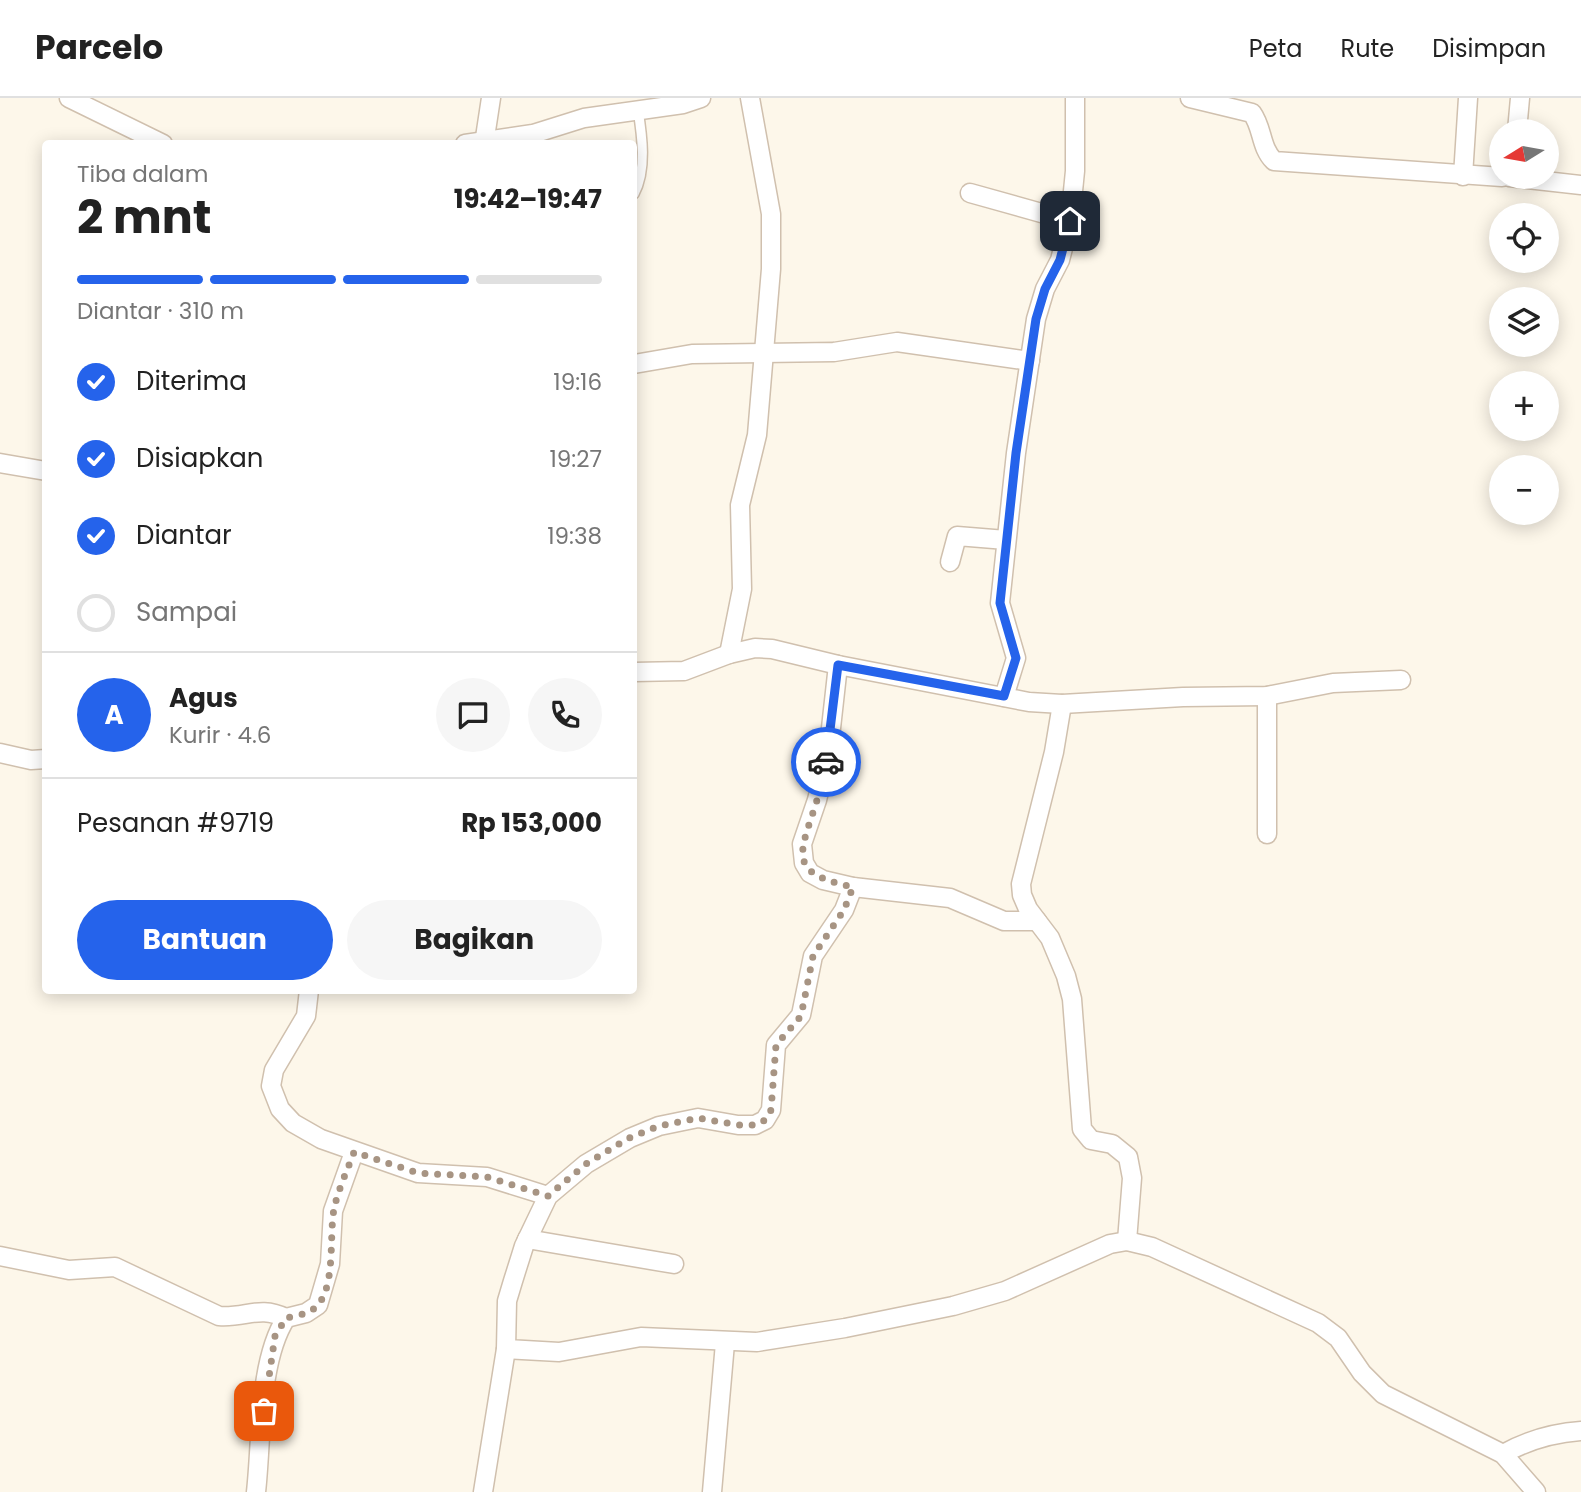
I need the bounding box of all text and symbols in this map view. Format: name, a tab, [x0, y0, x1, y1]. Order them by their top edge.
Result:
text: Parcelo	[35, 24, 163, 71]
text: Peta	[1249, 32, 1303, 65]
text: Rute	[1341, 32, 1394, 65]
text: Disimpan	[1432, 32, 1546, 65]
north arrow	[1489, 119, 1559, 189]
map controls	[1489, 119, 1559, 525]
text: Tiba dalam	[77, 158, 208, 190]
text: 19:42–19:47	[454, 181, 602, 217]
text: 2 mnt	[77, 185, 211, 249]
pin	[1040, 191, 1100, 251]
icon: home	[1051, 202, 1089, 240]
button: locate	[1489, 203, 1559, 273]
button: layers	[1489, 287, 1559, 357]
text: Diantar · 310 m	[77, 295, 244, 327]
icon: check	[77, 363, 115, 401]
text: Diterima	[136, 363, 247, 399]
text: 19:16	[553, 366, 602, 398]
button: +	[1489, 371, 1559, 441]
icon: check	[77, 440, 115, 478]
text: Disiapkan	[136, 440, 264, 476]
text: 19:27	[549, 443, 602, 475]
button: −	[1489, 455, 1559, 525]
icon: check	[77, 517, 115, 555]
text: Diantar	[136, 517, 232, 553]
text: 19:38	[547, 520, 602, 552]
text: Sampai	[136, 594, 237, 630]
button: chat	[436, 678, 510, 752]
button: phone	[528, 678, 602, 752]
text: Agus	[169, 680, 238, 716]
text: A	[104, 697, 124, 733]
text: Kurir · 4.6	[169, 719, 271, 751]
courier	[791, 727, 861, 797]
icon: car	[807, 743, 845, 781]
text: Pesanan #9719	[77, 805, 274, 841]
text: Rp 153,000	[461, 805, 602, 841]
button: Bantuan	[77, 900, 333, 980]
button: Bagikan	[347, 900, 602, 980]
pin	[234, 1381, 294, 1441]
icon: bag	[245, 1392, 283, 1430]

